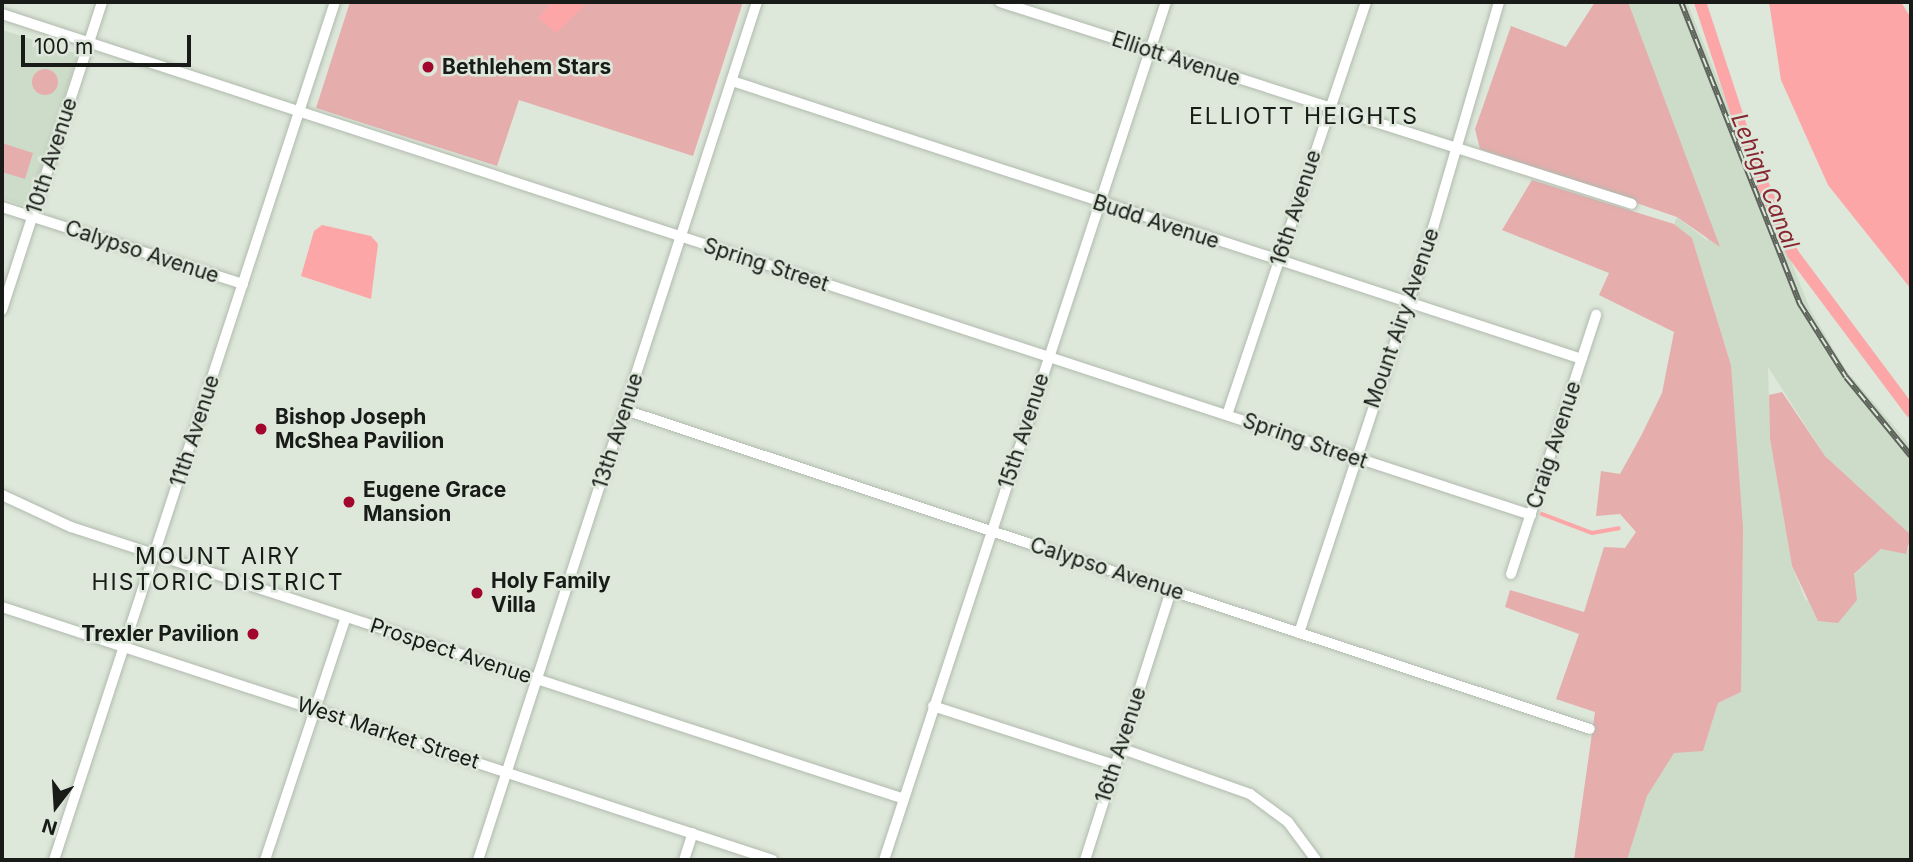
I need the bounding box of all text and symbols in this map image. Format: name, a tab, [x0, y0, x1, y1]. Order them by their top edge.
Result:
scale bar	[24, 21, 194, 65]
street label: Elliott Avenue	[1109, 26, 1243, 92]
text: 100 m	[34, 34, 93, 59]
place label: Bethlehem Stars	[442, 54, 611, 80]
marker: Bethlehem Stars	[420, 59, 436, 75]
street label: 10th Avenue	[21, 95, 83, 217]
district label: ELLIOTT HEIGHTS	[1191, 102, 1417, 130]
water label: Lehigh Canal	[1725, 109, 1805, 253]
street label: 16th Avenue	[1265, 147, 1327, 269]
street label: Budd Avenue	[1090, 190, 1222, 254]
street label: Calypso Avenue	[62, 215, 222, 289]
street label: Mount Airy Avenue	[1359, 225, 1445, 411]
street label: Spring Street	[700, 233, 832, 297]
street label: 13th Avenue	[587, 370, 649, 492]
street label: 15th Avenue	[993, 370, 1055, 492]
street label: 11th Avenue	[165, 372, 225, 490]
street label: Craig Avenue	[1522, 378, 1586, 512]
place label: Bishop Joseph McShea Pavilion	[275, 404, 444, 454]
street label: Spring Street	[1239, 408, 1371, 474]
marker: Bishop Joseph McShea Pavilion	[253, 421, 269, 437]
place label: Eugene Grace Mansion	[363, 477, 506, 527]
marker: Eugene Grace Mansion	[341, 494, 357, 510]
street label: Calypso Avenue	[1027, 532, 1187, 606]
district label: MOUNT AIRY HISTORIC DISTRICT	[94, 542, 342, 596]
place label: Holy Family Villa	[491, 568, 611, 618]
marker: Holy Family Villa	[469, 585, 485, 601]
street label: Prospect Avenue	[367, 613, 535, 689]
place label: Trexler Pavilion	[81, 621, 239, 647]
marker: Trexler Pavilion	[245, 626, 261, 642]
street label: 16th Avenue	[1090, 684, 1152, 806]
street label: West Market Street	[294, 692, 482, 774]
north arrow	[21, 771, 91, 841]
text: N	[39, 813, 60, 840]

